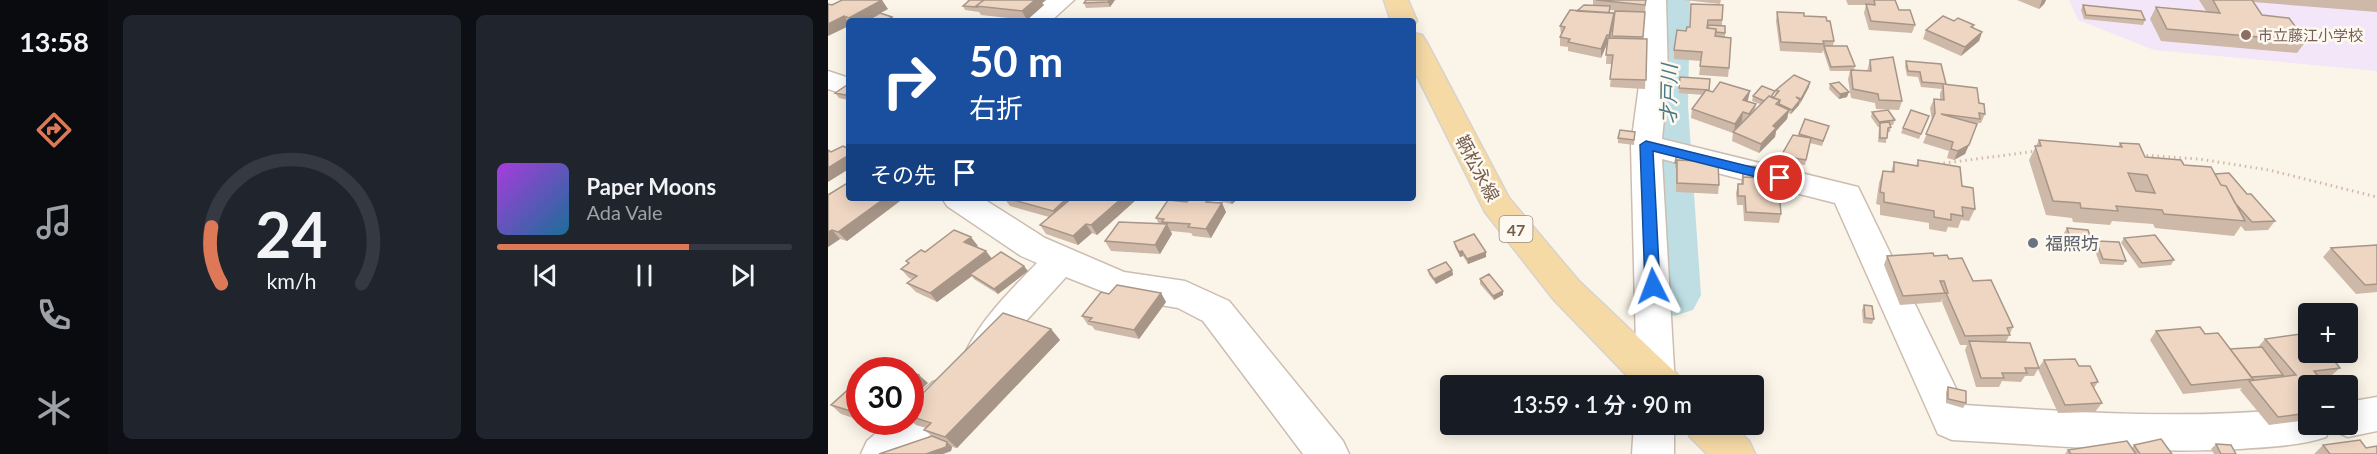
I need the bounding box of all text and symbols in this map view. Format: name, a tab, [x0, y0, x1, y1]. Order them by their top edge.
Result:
text: 13:58	[19, 25, 89, 58]
place label: 市立藤江小学校	[2258, 26, 2363, 44]
marker: 市立藤江小学校	[2239, 28, 2253, 42]
text: 50 m	[969, 36, 1063, 86]
icon: right	[870, 42, 948, 120]
water label: 才戸川	[1655, 62, 1681, 124]
text: 右折	[969, 91, 1023, 124]
icon: directions	[33, 109, 75, 151]
street label: 鞆松永線	[1451, 131, 1505, 205]
pin	[1754, 152, 1805, 203]
icon: arrive	[948, 156, 981, 189]
text: その先	[870, 161, 936, 188]
icon: arrive	[1763, 161, 1796, 194]
text: Paper Moons	[587, 173, 716, 200]
text: 24	[256, 196, 328, 271]
text: Ada Vale	[587, 200, 663, 224]
icon: music	[33, 201, 75, 243]
road number: 47	[1500, 216, 1532, 242]
place label: 福照坊	[2045, 232, 2099, 254]
marker: 福照坊	[2026, 236, 2040, 250]
position arrow	[1621, 254, 1685, 318]
icon: previous	[529, 259, 562, 292]
icon: pause	[628, 259, 661, 292]
icon: next	[726, 259, 759, 292]
text: km/h	[267, 268, 317, 294]
icon: phone	[33, 294, 75, 336]
map controls	[2298, 303, 2358, 435]
button: +	[2298, 303, 2358, 363]
speed limit sign: 30	[846, 357, 924, 435]
button: −	[2298, 375, 2358, 435]
icon: climate	[33, 387, 75, 429]
text: 13:59 · 1 分 · 90 m	[1512, 391, 1692, 418]

